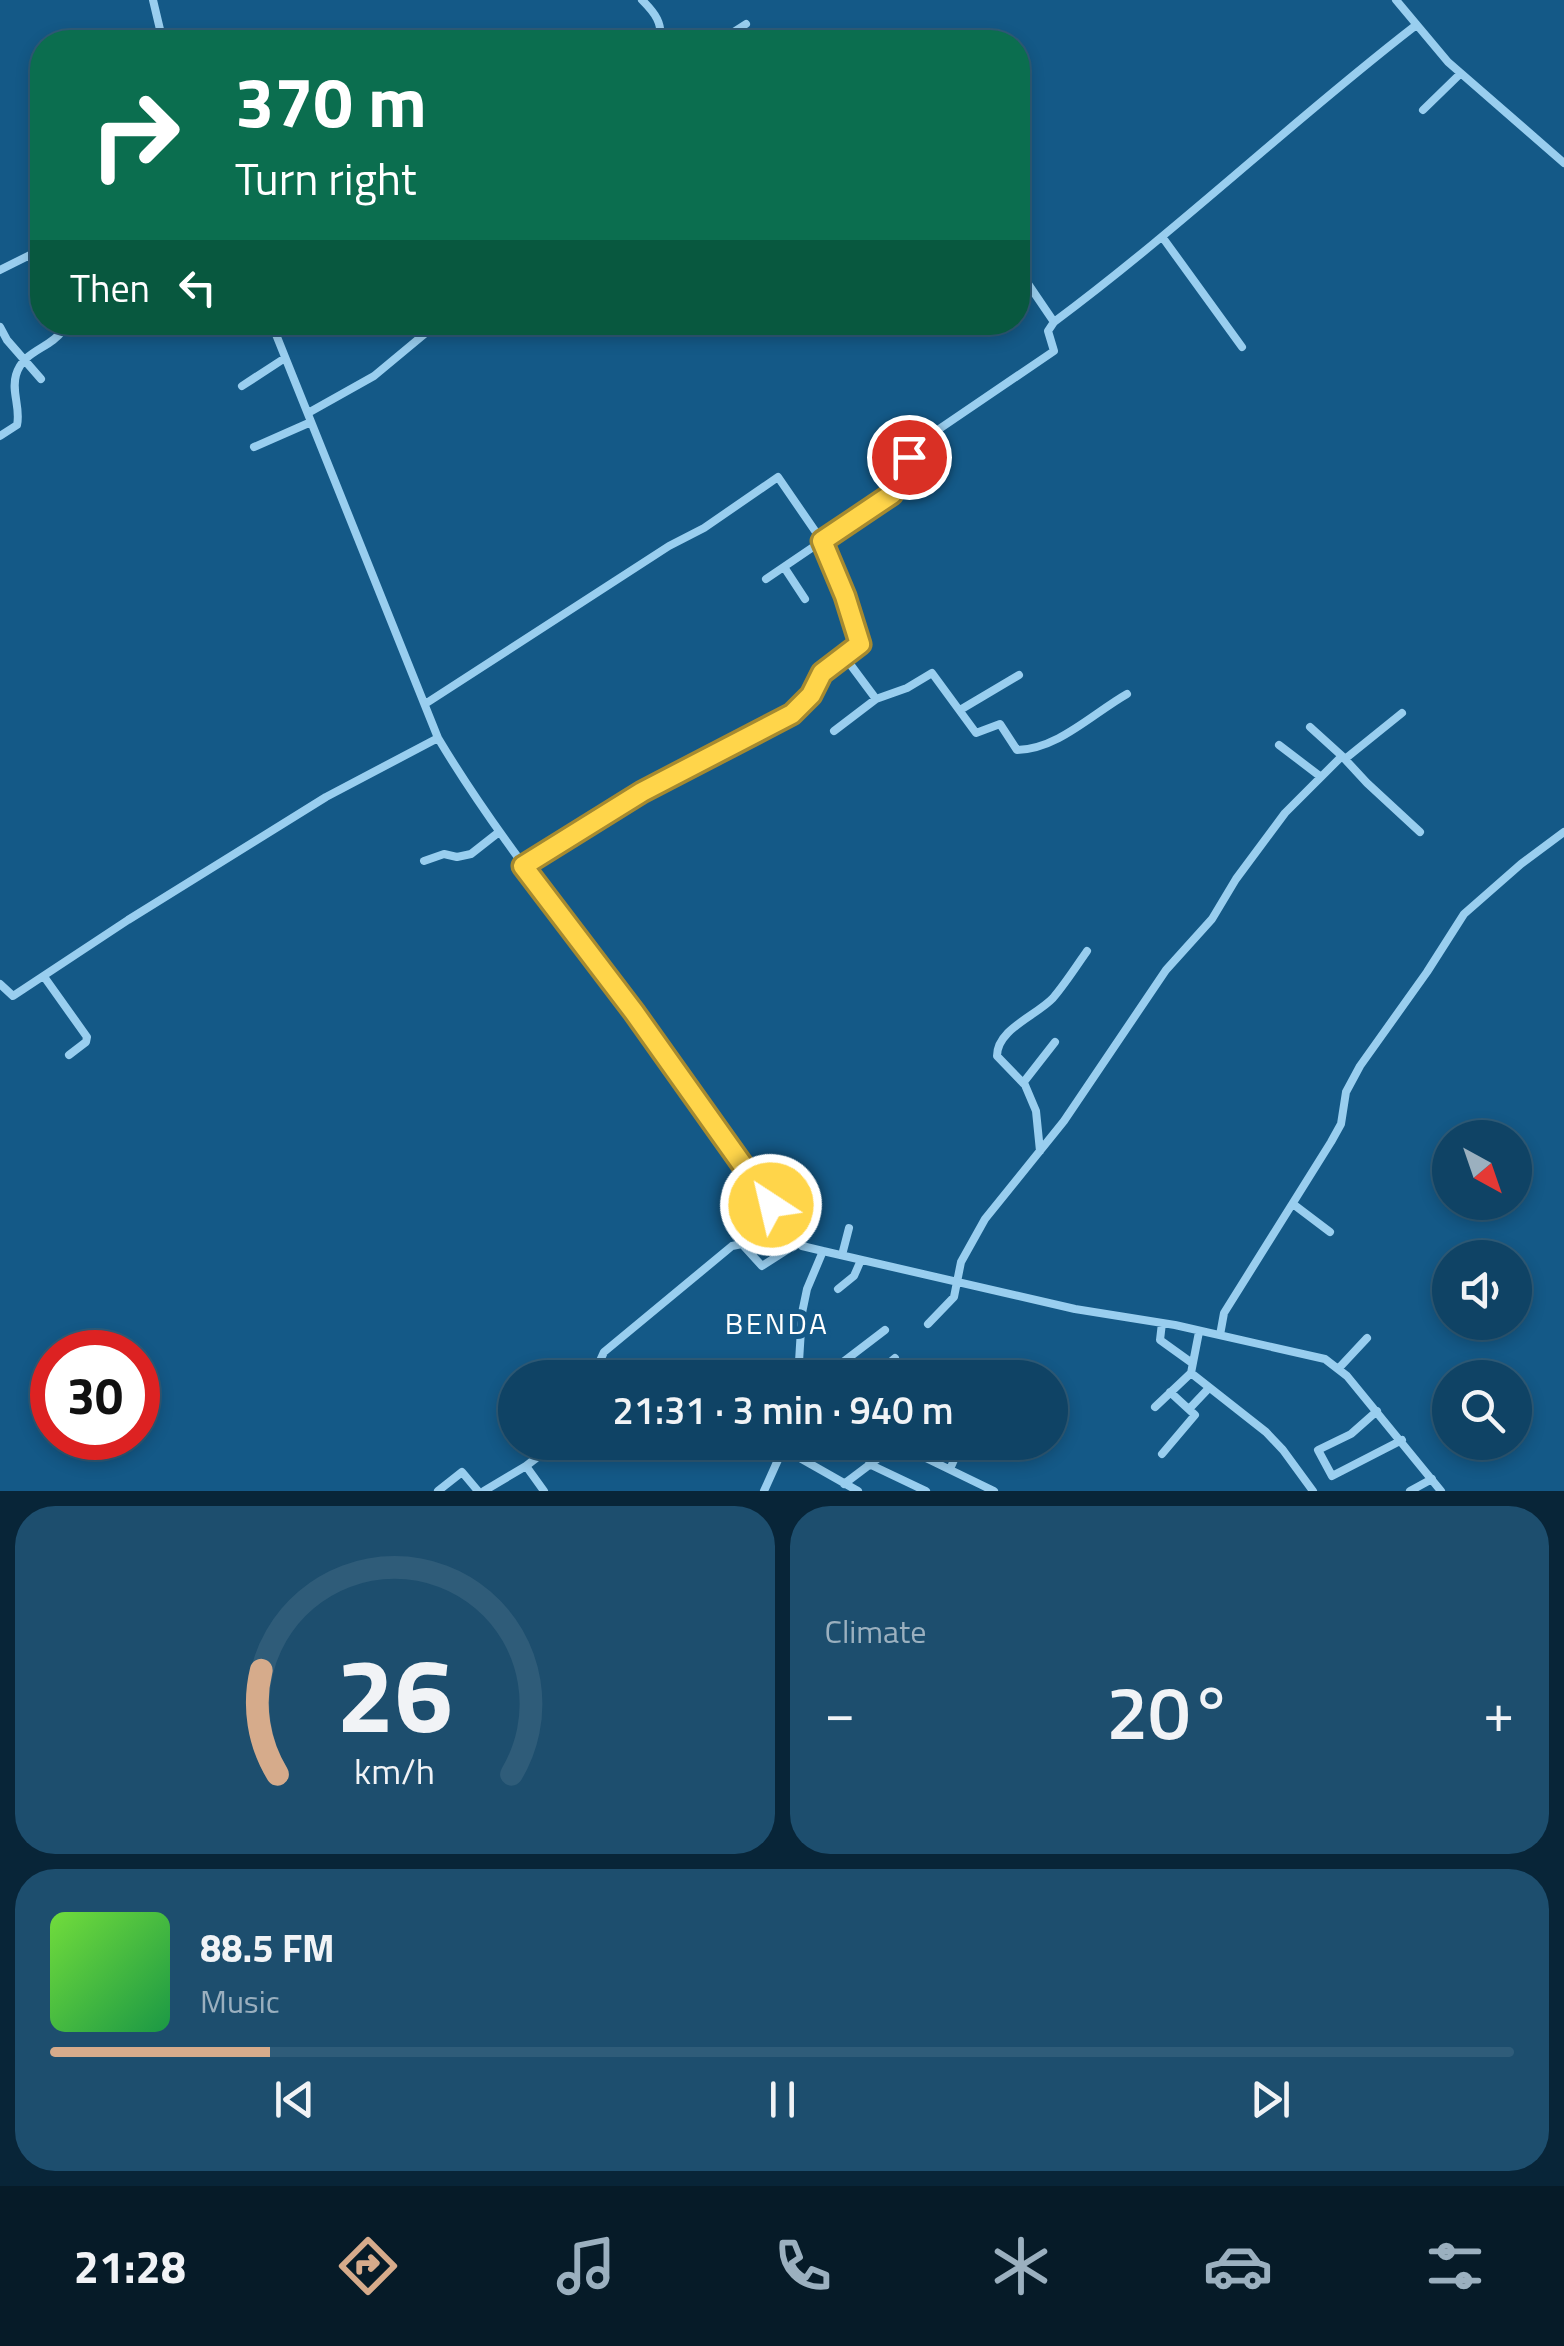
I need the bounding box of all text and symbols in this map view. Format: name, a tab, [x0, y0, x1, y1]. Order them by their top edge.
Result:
text: 370 m	[235, 48, 427, 154]
icon: right	[70, 70, 200, 200]
text: Turn right	[235, 144, 417, 212]
text: Then	[70, 259, 150, 317]
icon: left	[170, 260, 225, 315]
pin	[867, 415, 952, 500]
icon: arrive	[882, 430, 937, 485]
north arrow	[1432, 1120, 1532, 1220]
map controls	[1432, 1120, 1532, 1460]
position arrow	[719, 1153, 823, 1257]
button: sound	[1432, 1240, 1532, 1340]
district label: BENDA	[725, 1300, 829, 1346]
speed limit sign: 30	[30, 1330, 160, 1460]
button: search	[1432, 1360, 1532, 1460]
text: 21:31 · 3 min · 940 m	[612, 1381, 954, 1439]
text: Climate	[825, 1607, 926, 1655]
text: 26	[337, 1614, 453, 1772]
text: 20°	[1106, 1654, 1232, 1768]
text: −	[825, 1670, 855, 1753]
text: +	[1483, 1670, 1514, 1753]
text: km/h	[354, 1743, 435, 1798]
text: 88.5 FM	[200, 1919, 335, 1977]
text: Music	[200, 1977, 280, 2025]
icon: previous	[267, 2072, 322, 2127]
icon: pause	[755, 2072, 810, 2127]
icon: next	[1243, 2072, 1298, 2127]
icon: directions	[333, 2231, 403, 2301]
icon: music	[551, 2231, 621, 2301]
icon: phone	[768, 2231, 838, 2301]
icon: climate	[986, 2231, 1056, 2301]
icon: car	[1203, 2231, 1273, 2301]
icon: filters	[1420, 2231, 1490, 2301]
text: 21:28	[74, 2232, 186, 2300]

